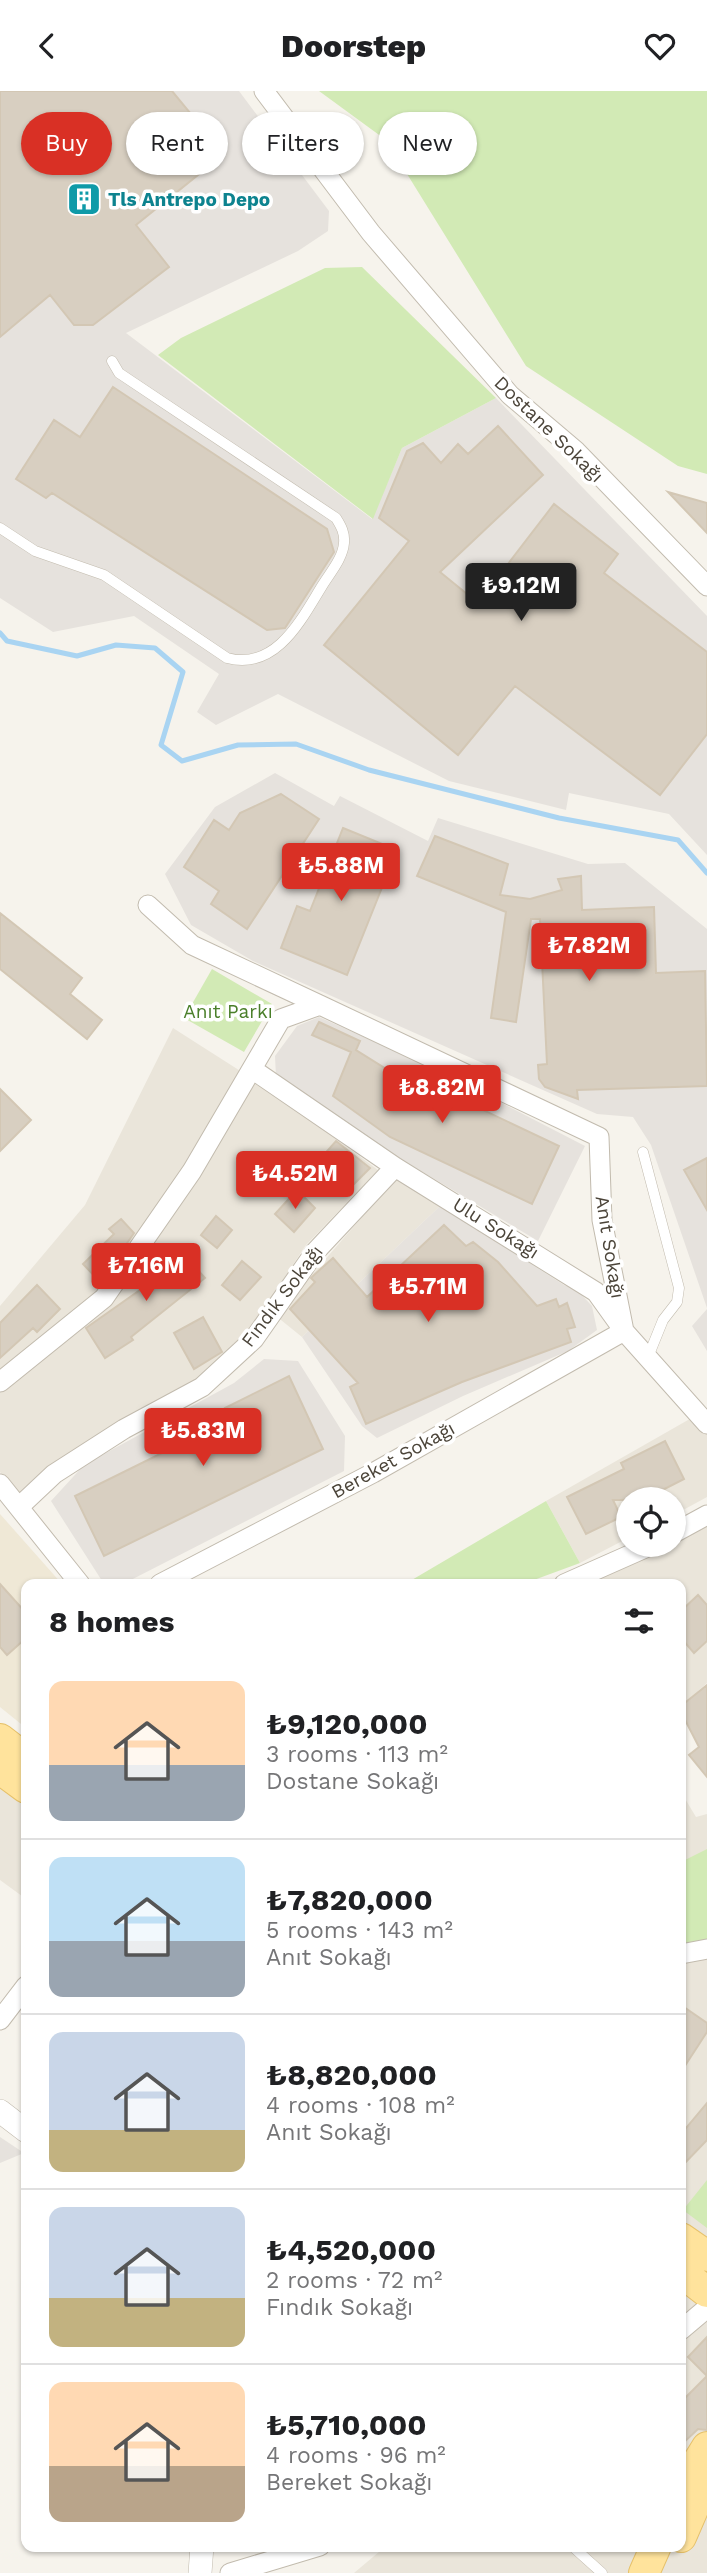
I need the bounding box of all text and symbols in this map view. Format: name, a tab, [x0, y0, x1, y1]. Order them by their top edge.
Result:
icon: back	[28, 27, 66, 65]
text: Doorstep	[281, 27, 426, 65]
icon: heart	[641, 27, 679, 65]
chip: Buy	[21, 112, 112, 175]
chip: Rent	[126, 112, 228, 175]
chip: Filters	[242, 112, 364, 175]
chip: New	[378, 112, 477, 175]
building icon: Tls Antrepo Depo	[65, 180, 103, 218]
place label: Tls Antrepo Depo	[108, 188, 270, 211]
street label: Dostane Sokağı	[490, 371, 608, 487]
pin: ₺9.12M	[464, 563, 578, 623]
text: ₺9.12M	[481, 572, 561, 599]
pin: ₺5.88M	[284, 843, 398, 903]
text: ₺5.88M	[298, 852, 384, 879]
pin: ₺7.82M	[532, 923, 646, 983]
text: ₺7.82M	[547, 932, 631, 959]
park label: Anıt Parkı	[183, 1000, 273, 1023]
pin: ₺8.82M	[385, 1065, 499, 1125]
text: ₺8.82M	[399, 1074, 485, 1101]
pin: ₺4.52M	[238, 1151, 352, 1211]
text: ₺4.52M	[252, 1160, 338, 1187]
street label: Ulu Sokağı	[449, 1192, 543, 1264]
street label: Anıt Sokağı	[591, 1194, 629, 1300]
street label: Fındık Sokağı	[236, 1241, 328, 1351]
pin: ₺7.16M	[89, 1243, 203, 1303]
text: ₺7.16M	[108, 1252, 184, 1279]
pin: ₺5.71M	[371, 1265, 485, 1324]
text: ₺5.71M	[389, 1273, 467, 1300]
pin: ₺5.83M	[146, 1409, 260, 1468]
text: ₺5.83M	[160, 1417, 246, 1444]
street label: Bereket Sokağı	[327, 1417, 459, 1503]
map controls	[616, 1487, 686, 1557]
button: locate	[616, 1487, 686, 1557]
icon: filters	[620, 1602, 658, 1640]
text: 8 homes	[49, 1604, 175, 1639]
text: ₺9,120,000	[266, 1706, 427, 1741]
icon: home	[105, 1709, 189, 1793]
text: 3 rooms · 113 m²	[266, 1741, 448, 1768]
text: Dostane Sokağı	[266, 1768, 439, 1795]
text: ₺7,820,000	[266, 1882, 433, 1917]
icon: home	[105, 1885, 189, 1969]
text: 5 rooms · 143 m²	[266, 1917, 453, 1944]
text: Anıt Sokağı	[266, 1944, 392, 1971]
text: ₺8,820,000	[266, 2057, 437, 2092]
icon: home	[105, 2060, 189, 2144]
text: 4 rooms · 108 m²	[266, 2092, 455, 2119]
text: Anıt Sokağı	[266, 2119, 392, 2146]
text: ₺4,520,000	[266, 2232, 436, 2267]
icon: home	[105, 2235, 189, 2319]
text: 2 rooms · 72 m²	[266, 2267, 442, 2294]
text: Fındık Sokağı	[266, 2294, 413, 2321]
text: ₺5,710,000	[266, 2407, 427, 2442]
icon: home	[105, 2410, 189, 2494]
text: 4 rooms · 96 m²	[266, 2442, 446, 2469]
text: Bereket Sokağı	[266, 2469, 432, 2496]

